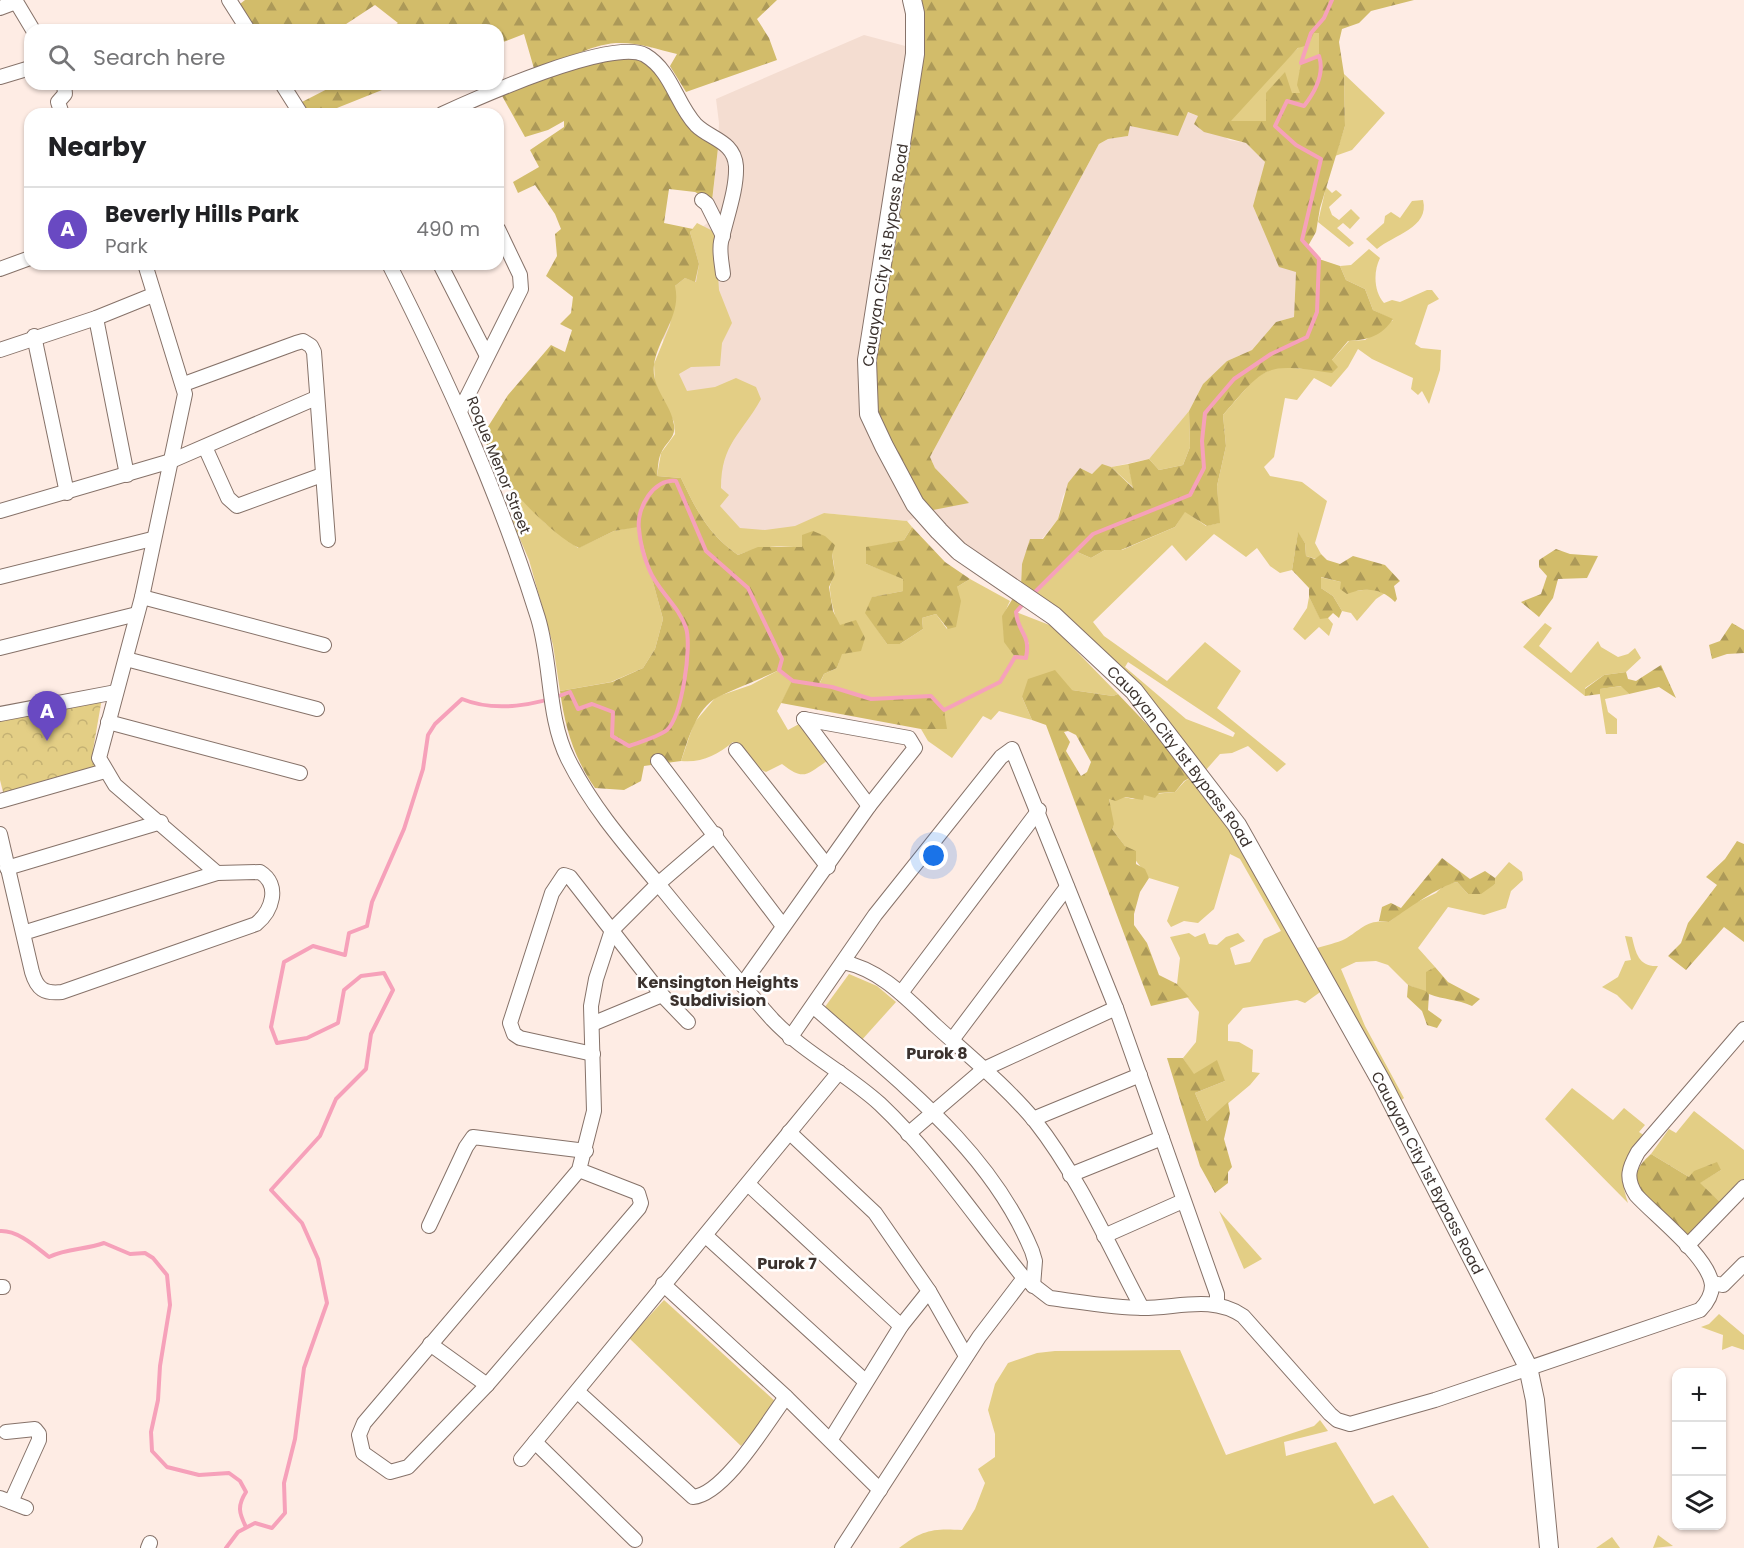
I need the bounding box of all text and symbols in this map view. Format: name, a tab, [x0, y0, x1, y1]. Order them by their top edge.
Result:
search box	[24, 24, 504, 90]
icon: search	[45, 41, 78, 74]
text: Search here	[93, 42, 226, 73]
text: Nearby	[48, 129, 146, 165]
street label: Cauayan City 1st Bypass Road	[857, 142, 913, 368]
text: Beverly Hills Park	[105, 199, 299, 230]
text: A	[60, 215, 75, 243]
text: 490 m	[416, 215, 480, 243]
text: Park	[105, 232, 148, 260]
street label: Roque Menor Street	[462, 393, 536, 537]
street label: Cauayan City 1st Bypass Road	[1103, 661, 1258, 851]
pin: A	[28, 692, 66, 741]
your location	[919, 841, 948, 870]
district label: Kensington Heights Subdivision	[637, 971, 799, 1012]
district label: Purok 8	[906, 1042, 968, 1065]
street label: Cauayan City 1st Bypass Road	[1367, 1067, 1489, 1278]
district label: Purok 7	[757, 1252, 817, 1275]
map controls	[1672, 1368, 1726, 1530]
button: +	[1672, 1368, 1726, 1422]
button: −	[1672, 1422, 1726, 1476]
button: layers	[1672, 1476, 1726, 1530]

